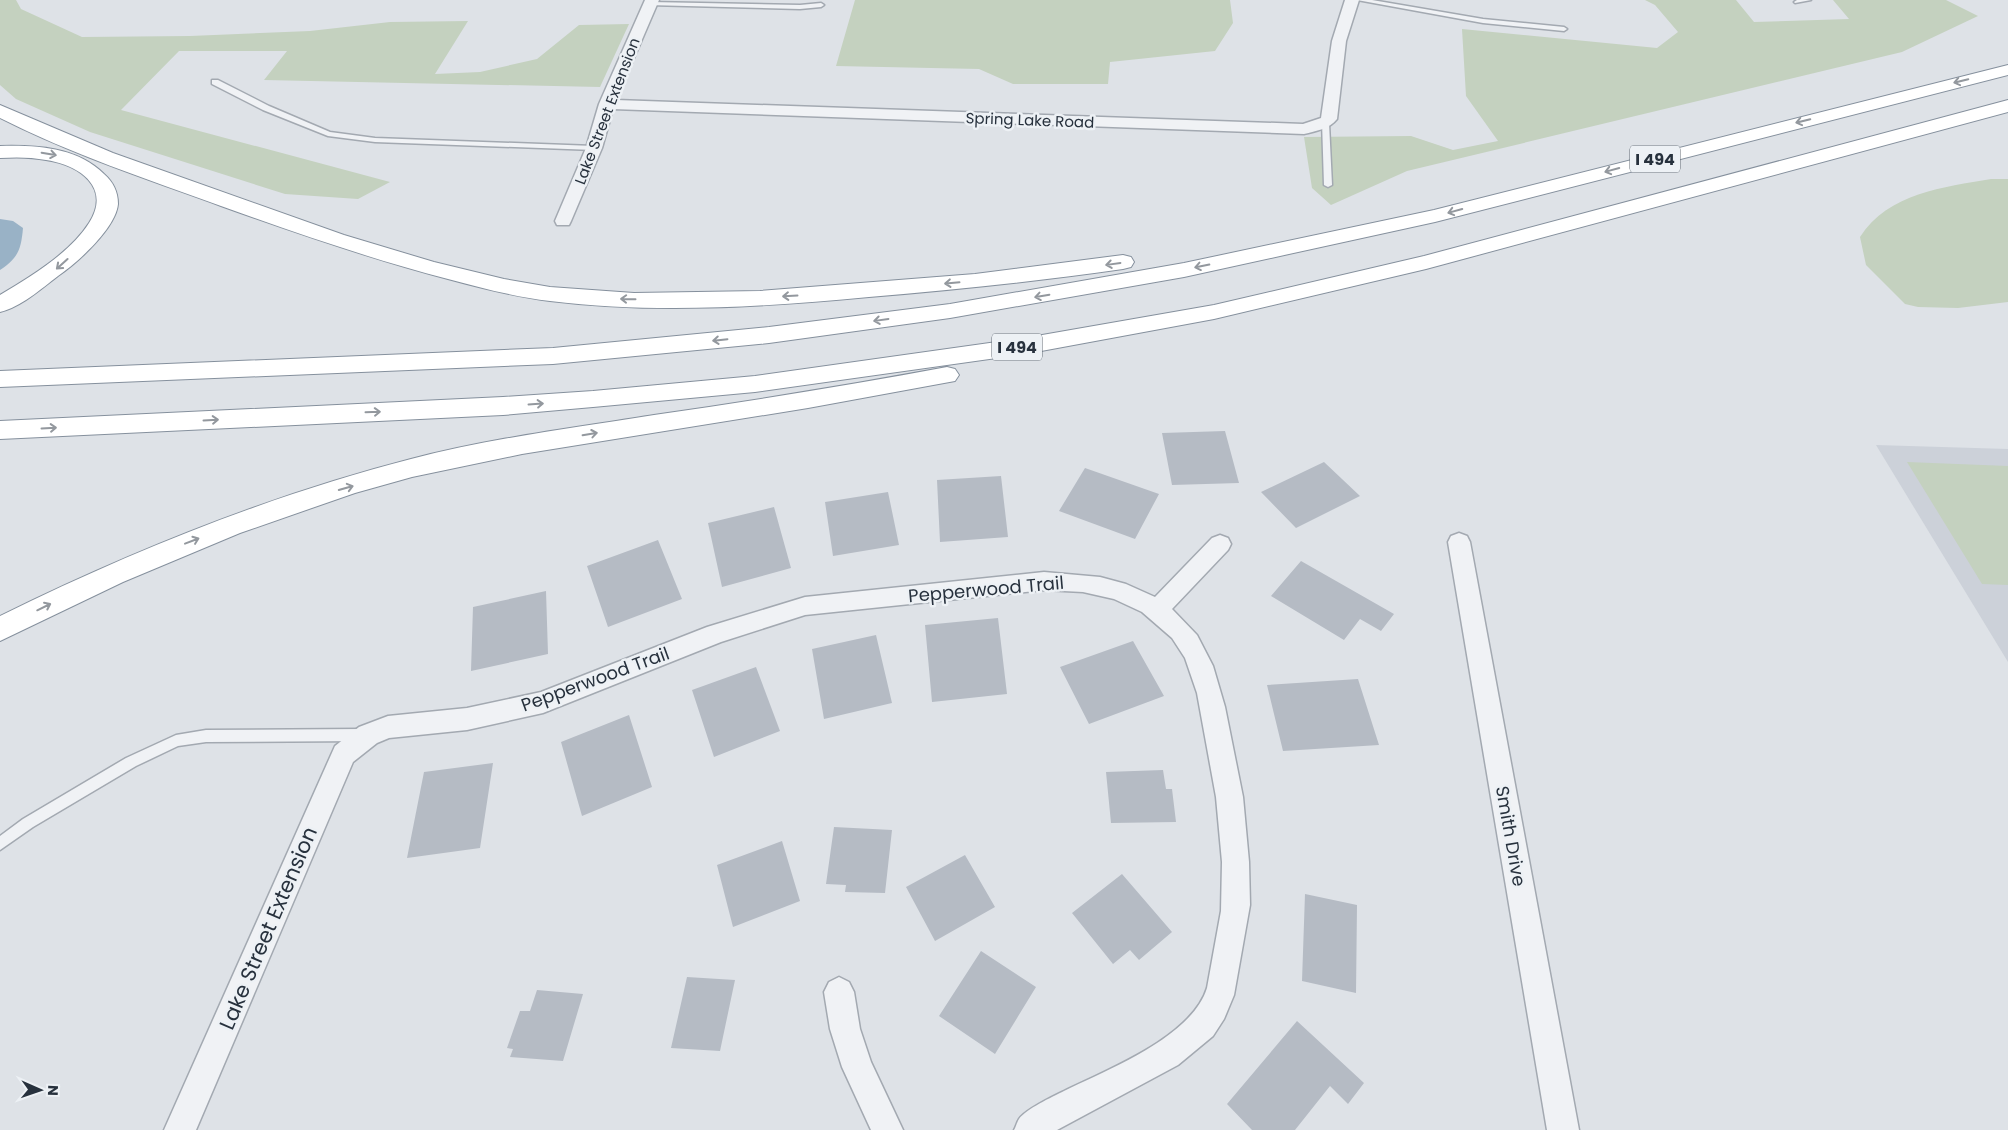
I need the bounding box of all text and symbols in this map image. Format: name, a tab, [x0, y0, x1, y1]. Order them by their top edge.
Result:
street label: Lake Street Extension	[569, 35, 645, 187]
one-way arrow	[1953, 77, 1969, 86]
street label: Spring Lake Road	[965, 107, 1095, 133]
one-way arrow	[1796, 117, 1812, 126]
road number: I 494	[1630, 146, 1680, 172]
one-way arrow	[40, 149, 56, 159]
one-way arrow	[1604, 166, 1620, 175]
one-way arrow	[1447, 207, 1463, 216]
one-way arrow	[55, 258, 68, 270]
one-way arrow	[1106, 259, 1122, 269]
one-way arrow	[1194, 262, 1210, 271]
one-way arrow	[944, 278, 960, 288]
one-way arrow	[1034, 291, 1050, 301]
one-way arrow	[782, 292, 798, 301]
one-way arrow	[620, 294, 636, 304]
one-way arrow	[874, 315, 890, 325]
road number: I 494	[992, 334, 1042, 361]
one-way arrow	[712, 335, 728, 345]
one-way arrow	[527, 399, 543, 408]
one-way arrow	[365, 407, 381, 417]
one-way arrow	[203, 416, 219, 425]
one-way arrow	[40, 423, 56, 433]
one-way arrow	[581, 429, 597, 439]
one-way arrow	[337, 483, 353, 492]
one-way arrow	[185, 536, 200, 545]
street label: Pepperwood Trail	[907, 570, 1065, 608]
one-way arrow	[36, 601, 51, 611]
street label: Pepperwood Trail	[517, 641, 673, 717]
street label: Smith Drive	[1490, 784, 1532, 888]
street label: Lake Street Extension	[212, 822, 324, 1034]
north arrow	[15, 1065, 65, 1115]
text: N	[43, 1085, 63, 1096]

